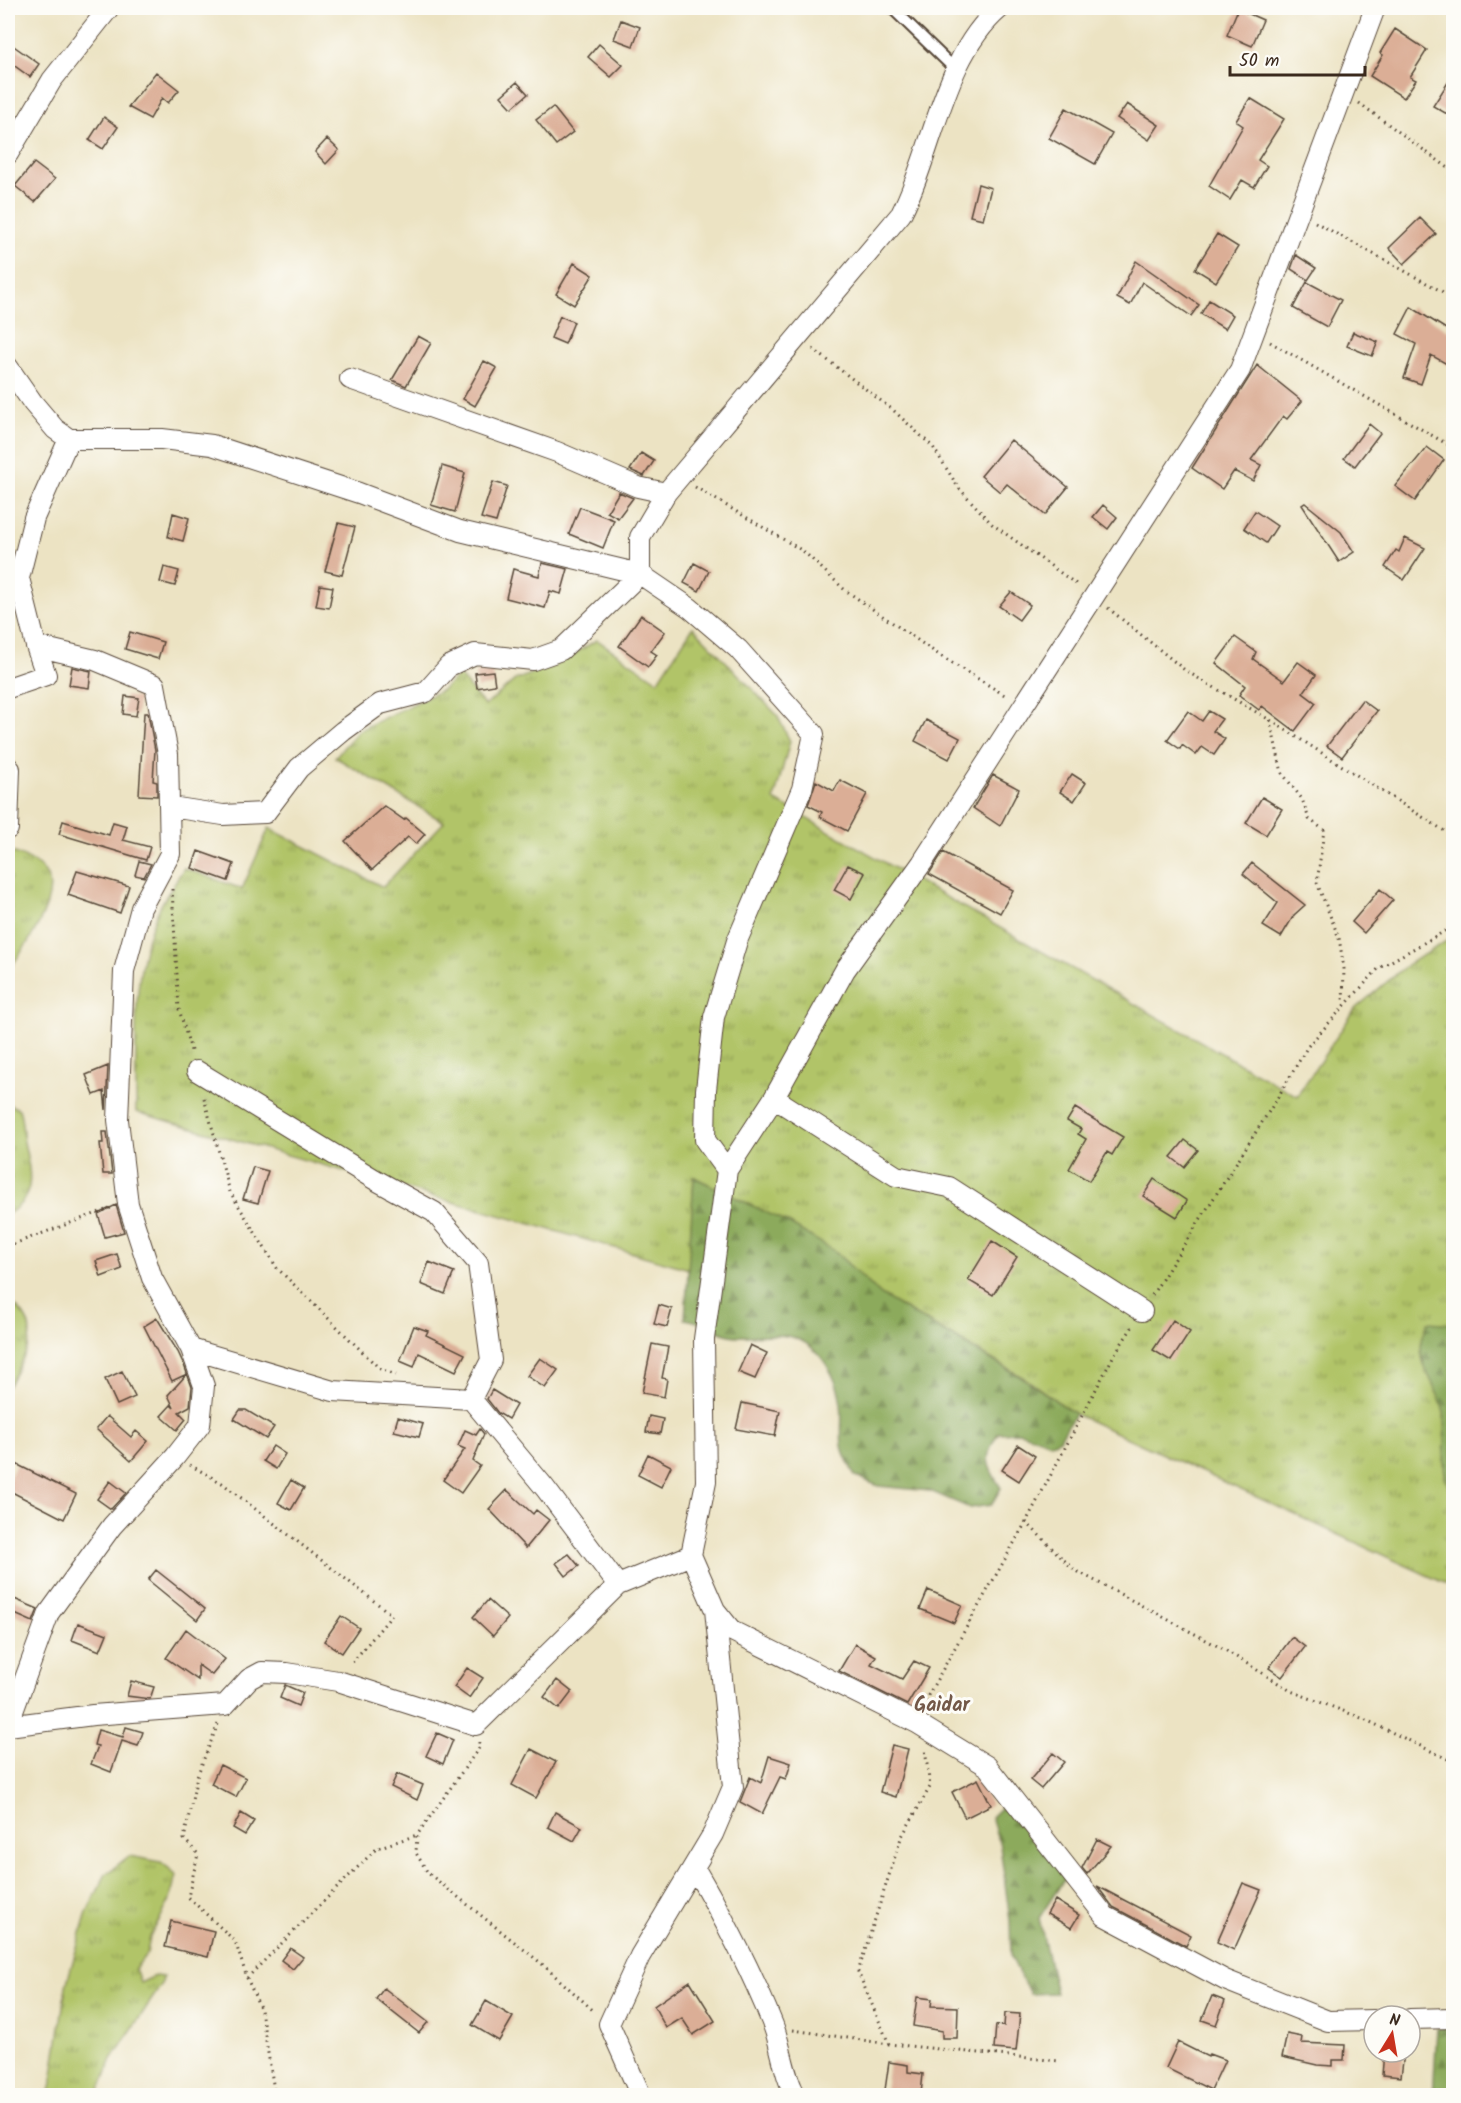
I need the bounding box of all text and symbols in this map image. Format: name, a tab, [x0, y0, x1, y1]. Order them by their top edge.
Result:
scale bar	[1230, 39, 1365, 77]
text: 50 m	[1239, 47, 1279, 76]
district label: Gaidar	[914, 1690, 971, 1722]
north arrow	[1362, 2004, 1422, 2064]
text: N	[1387, 2008, 1402, 2034]

